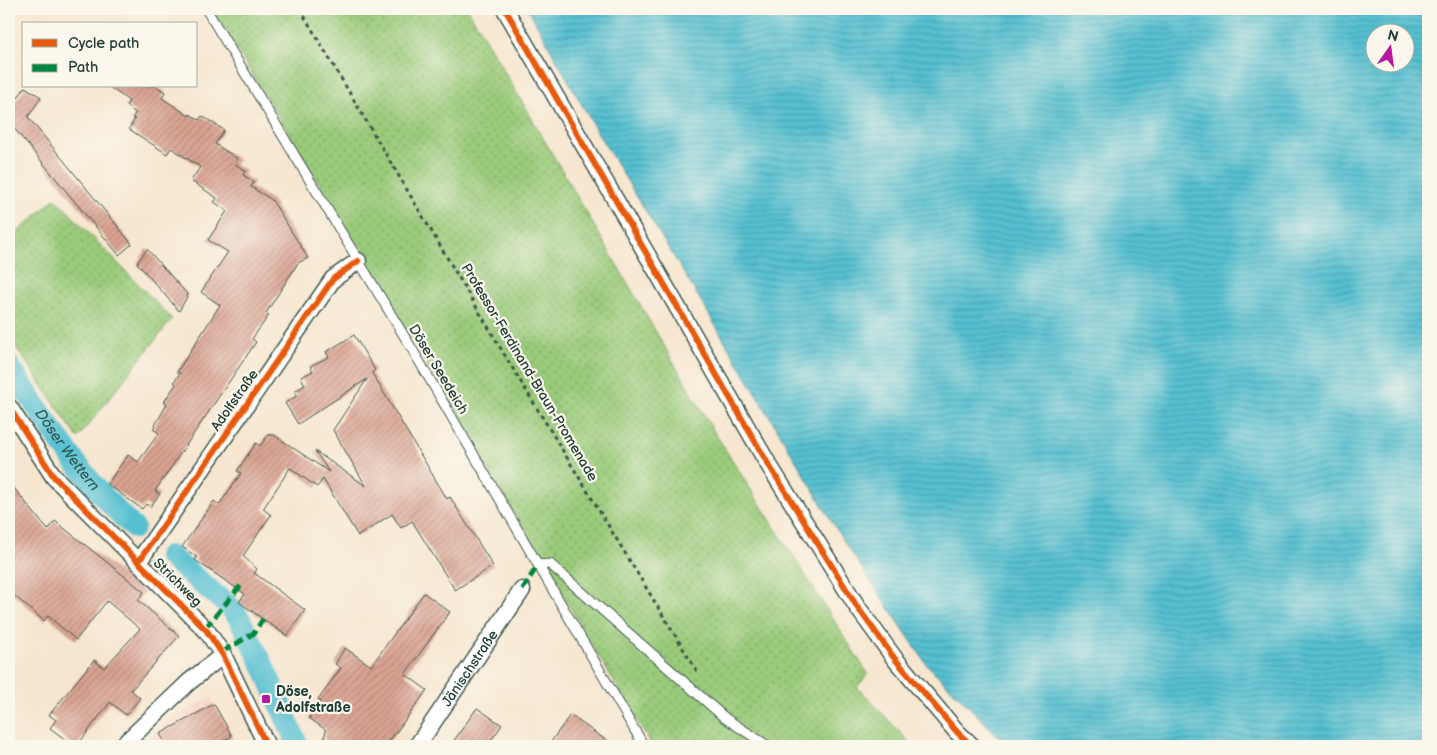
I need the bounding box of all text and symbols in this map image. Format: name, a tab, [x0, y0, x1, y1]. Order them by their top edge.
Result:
legend	[22, 22, 198, 88]
north arrow	[1364, 22, 1414, 72]
text: N	[1386, 26, 1400, 45]
text: Cycle path	[68, 34, 139, 53]
text: Path	[68, 58, 98, 77]
street label: Professor-Ferdinand-Braun-Promenade	[458, 260, 601, 484]
street label: Döser Seedeich	[405, 321, 472, 417]
street label: Adolfstraße	[207, 366, 262, 434]
water label: Döser Wettern	[30, 405, 103, 495]
street label: Strichweg	[150, 554, 206, 610]
street label: Jänischstraße	[438, 627, 502, 710]
place label: Döse, Adolfstraße	[275, 683, 350, 716]
marker: Döse, Adolfstraße	[260, 693, 272, 705]

